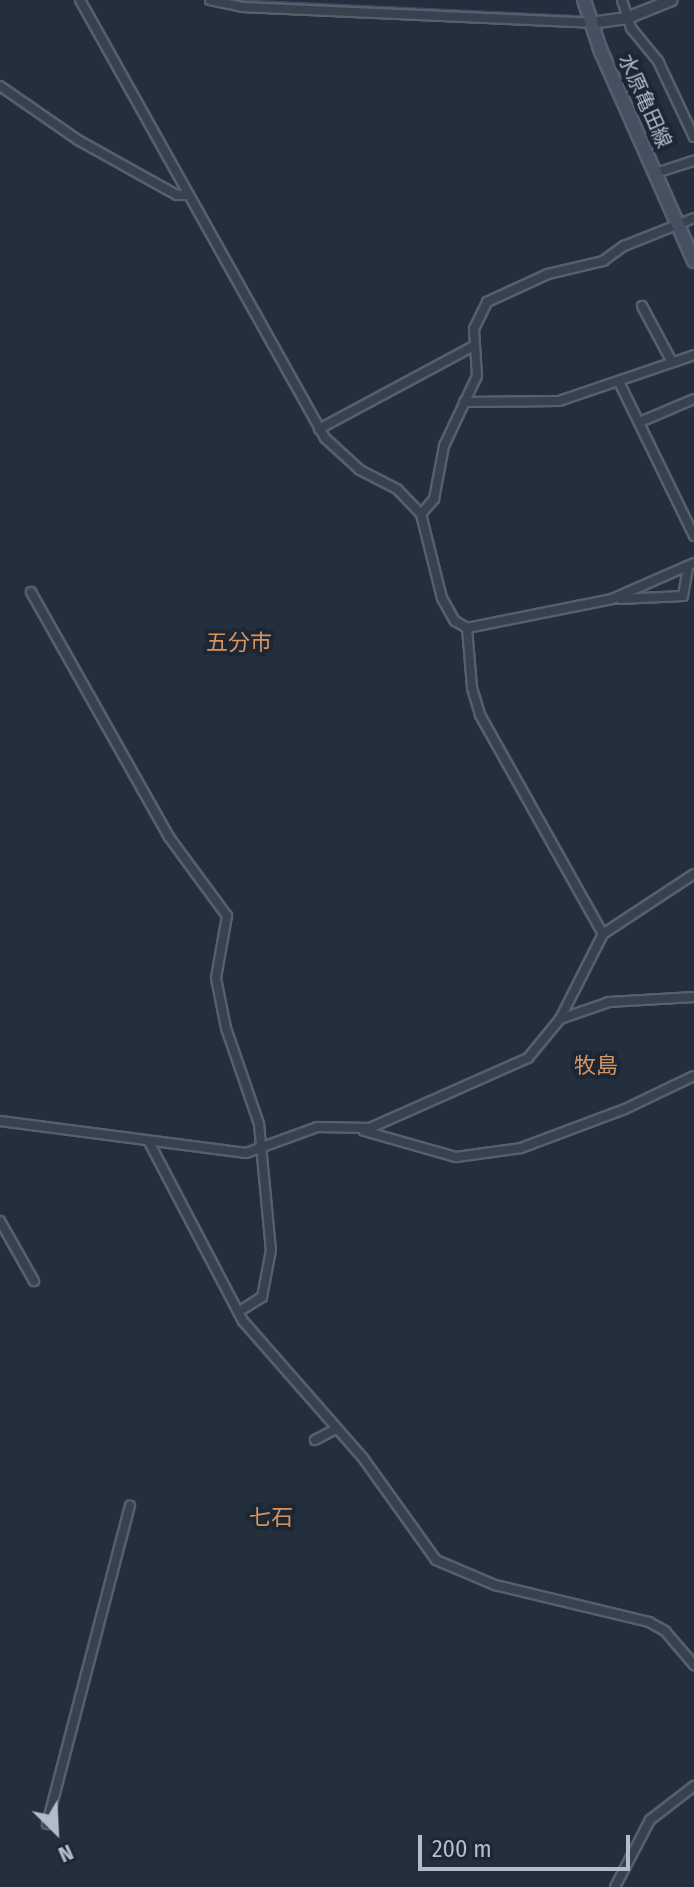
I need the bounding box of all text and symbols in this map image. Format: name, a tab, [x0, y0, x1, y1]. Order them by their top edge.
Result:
street label: 水原亀田線	[614, 50, 676, 152]
district label: 五分市	[206, 630, 272, 656]
district label: 牧島	[574, 1053, 618, 1079]
district label: 七石	[249, 1505, 293, 1531]
north arrow	[16, 1791, 96, 1871]
scale bar	[422, 1819, 634, 1869]
text: 200 m	[432, 1835, 492, 1863]
text: N	[54, 1838, 77, 1868]

